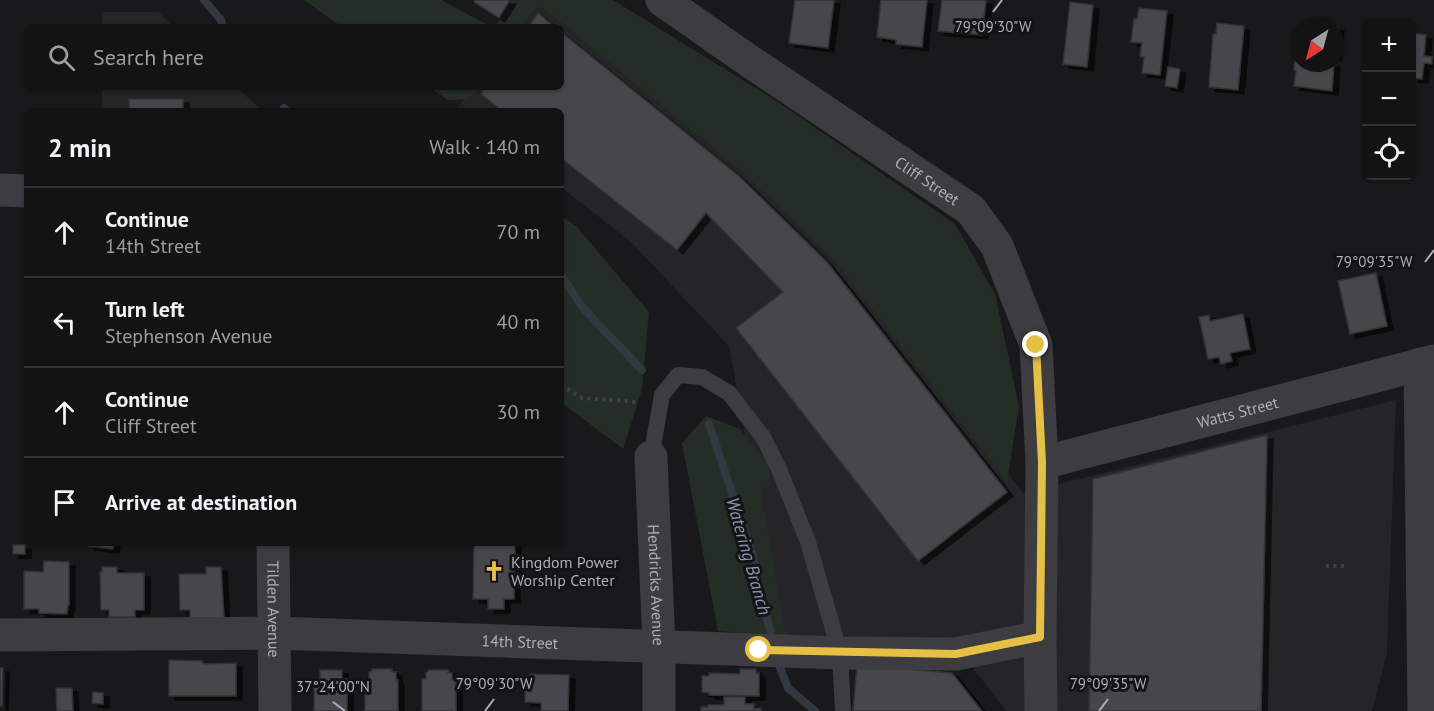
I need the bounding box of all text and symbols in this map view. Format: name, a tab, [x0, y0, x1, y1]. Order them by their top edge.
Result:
text: 79°09'30"W	[955, 17, 1032, 36]
north arrow	[1290, 18, 1344, 72]
map controls	[1362, 18, 1416, 180]
button: +	[1362, 18, 1416, 72]
search box	[24, 24, 564, 90]
icon: search	[45, 41, 78, 74]
text: Search here	[93, 43, 204, 71]
button: −	[1362, 72, 1416, 126]
button: locate	[1362, 126, 1416, 180]
text: 2 min	[48, 131, 111, 164]
text: Walk · 140 m	[429, 134, 540, 160]
street label: Cliff Street	[891, 152, 964, 210]
text: Continue	[105, 205, 189, 233]
icon: ahead	[48, 216, 81, 249]
text: 70 m	[497, 219, 540, 245]
text: 14th Street	[105, 233, 201, 259]
text: 79°09'35"W	[1336, 252, 1413, 271]
text: Turn left	[105, 295, 185, 323]
icon: left	[48, 306, 81, 339]
text: 40 m	[497, 309, 540, 335]
text: Stephenson Avenue	[105, 323, 272, 349]
route end	[1022, 331, 1048, 357]
text: Continue	[105, 385, 189, 413]
street label: Watts Street	[1195, 392, 1281, 432]
icon: ahead	[48, 396, 81, 429]
text: 30 m	[497, 399, 540, 425]
text: Cliff Street	[105, 413, 197, 439]
icon: arrive	[48, 486, 81, 519]
text: Arrive at destination	[105, 488, 297, 516]
water label: Watering Branch	[721, 494, 777, 618]
street label: Hendricks Avenue	[644, 524, 669, 646]
place label: Kingdom Power Worship Center	[511, 552, 619, 590]
church icon: Kingdom Power Worship Center	[482, 559, 506, 583]
street label: Tilden Avenue	[263, 560, 284, 658]
street label: 14th Street	[481, 630, 559, 653]
route start	[745, 636, 771, 662]
text: 79°09'30"W	[456, 674, 533, 693]
text: 79°09'35"W	[1070, 674, 1147, 693]
text: 37°24'00"N	[296, 677, 370, 696]

